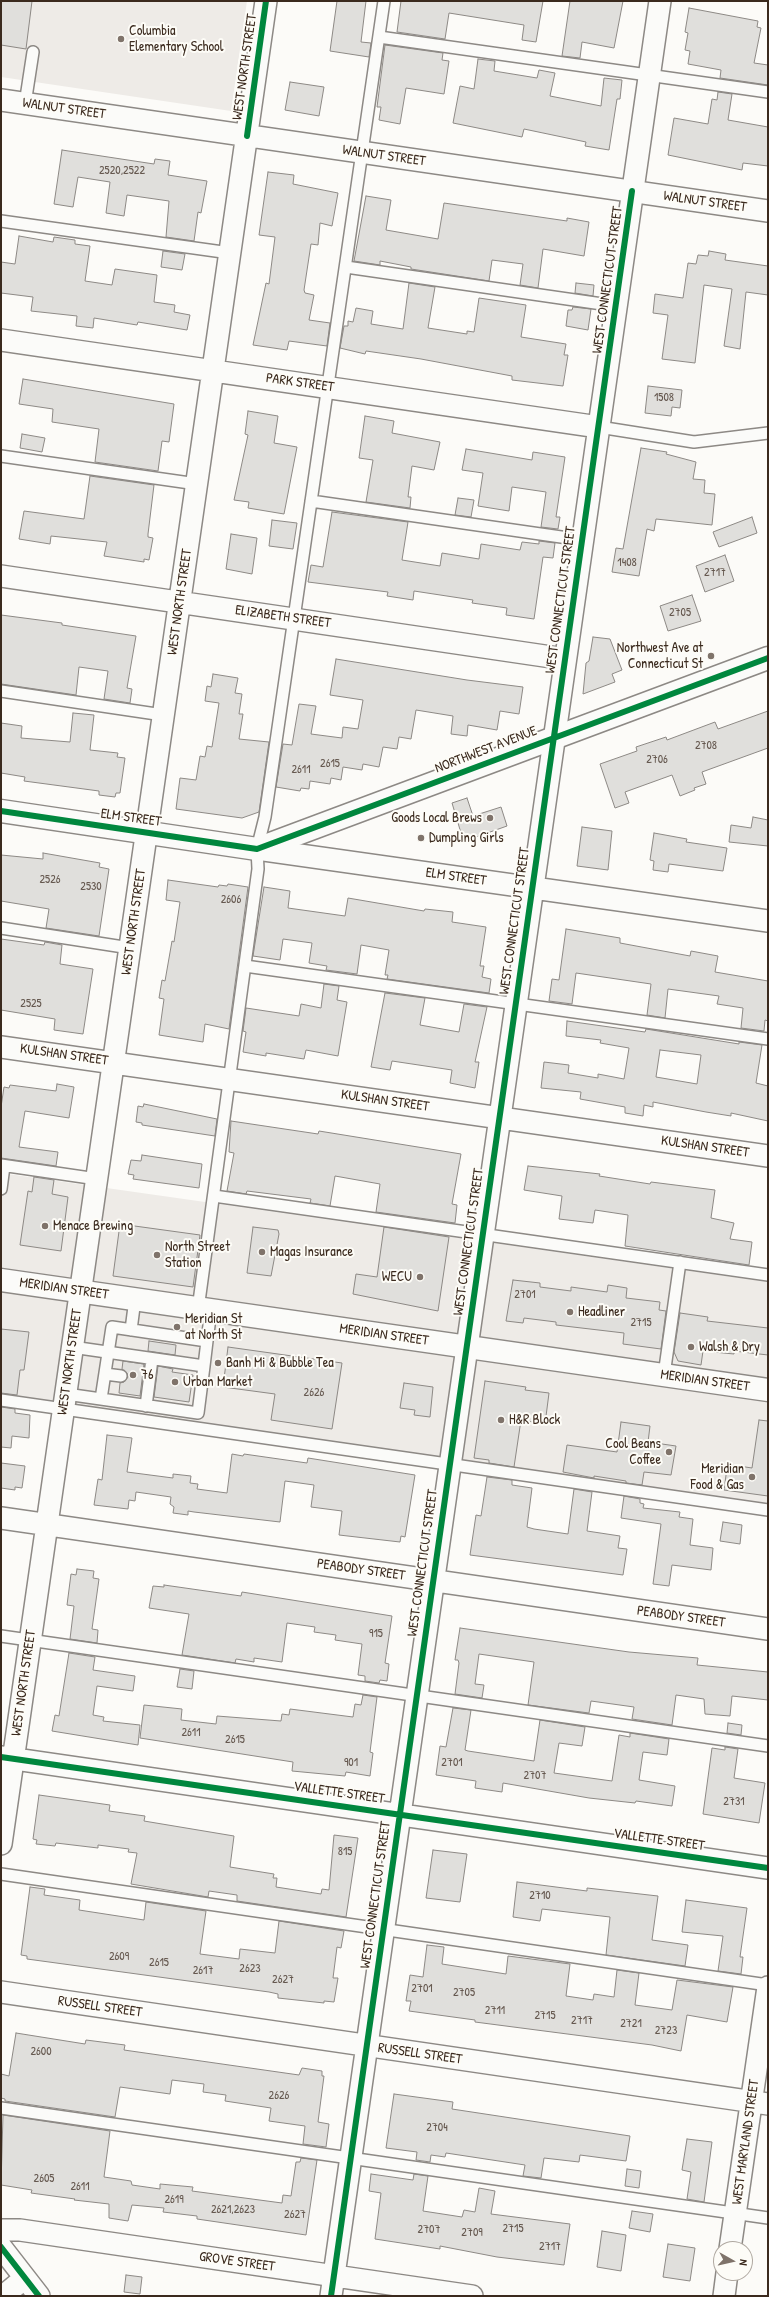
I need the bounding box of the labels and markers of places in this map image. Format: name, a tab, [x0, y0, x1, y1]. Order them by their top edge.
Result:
place label: Columbia Elementary School	[129, 23, 223, 56]
marker: Columbia Elementary School	[116, 34, 126, 44]
place label: Northwest Ave at Connecticut St	[617, 640, 703, 672]
marker: Northwest Ave at Connecticut St	[706, 651, 716, 661]
place label: Goods Local Brews	[391, 810, 482, 826]
marker: Goods Local Brews	[485, 813, 495, 823]
place label: Dumpling Girls	[429, 830, 504, 846]
marker: Dumpling Girls	[416, 833, 426, 843]
place label: Menace Brewing	[53, 1218, 133, 1234]
marker: Menace Brewing	[40, 1221, 50, 1231]
place label: North Street Station	[165, 1239, 230, 1272]
place label: Magas Insurance	[270, 1244, 353, 1260]
marker: Magas Insurance	[257, 1247, 267, 1257]
marker: North Street Station	[152, 1250, 162, 1260]
place label: WECU	[382, 1269, 412, 1285]
marker: WECU	[415, 1272, 425, 1282]
place label: Headliner	[578, 1304, 625, 1320]
marker: Headliner	[565, 1307, 575, 1317]
place label: Meridian St at North St	[185, 1311, 242, 1344]
marker: Meridian St at North St	[172, 1322, 182, 1332]
place label: Walsh & Dry	[699, 1339, 760, 1355]
marker: Walsh & Dry	[686, 1342, 696, 1352]
place label: Banh Mi & Bubble Tea	[226, 1355, 334, 1371]
marker: Banh Mi & Bubble Tea	[213, 1358, 223, 1368]
place label: 76	[141, 1367, 154, 1383]
marker: 76	[128, 1370, 138, 1380]
place label: Urban Market	[183, 1374, 252, 1390]
marker: Urban Market	[170, 1377, 180, 1387]
place label: H&R Block	[509, 1412, 560, 1428]
marker: H&R Block	[496, 1415, 506, 1425]
place label: Cool Beans Coffee	[605, 1436, 661, 1468]
marker: Cool Beans Coffee	[664, 1447, 674, 1457]
place label: Meridian Food & Gas	[691, 1461, 744, 1494]
marker: Meridian Food & Gas	[747, 1472, 757, 1482]

